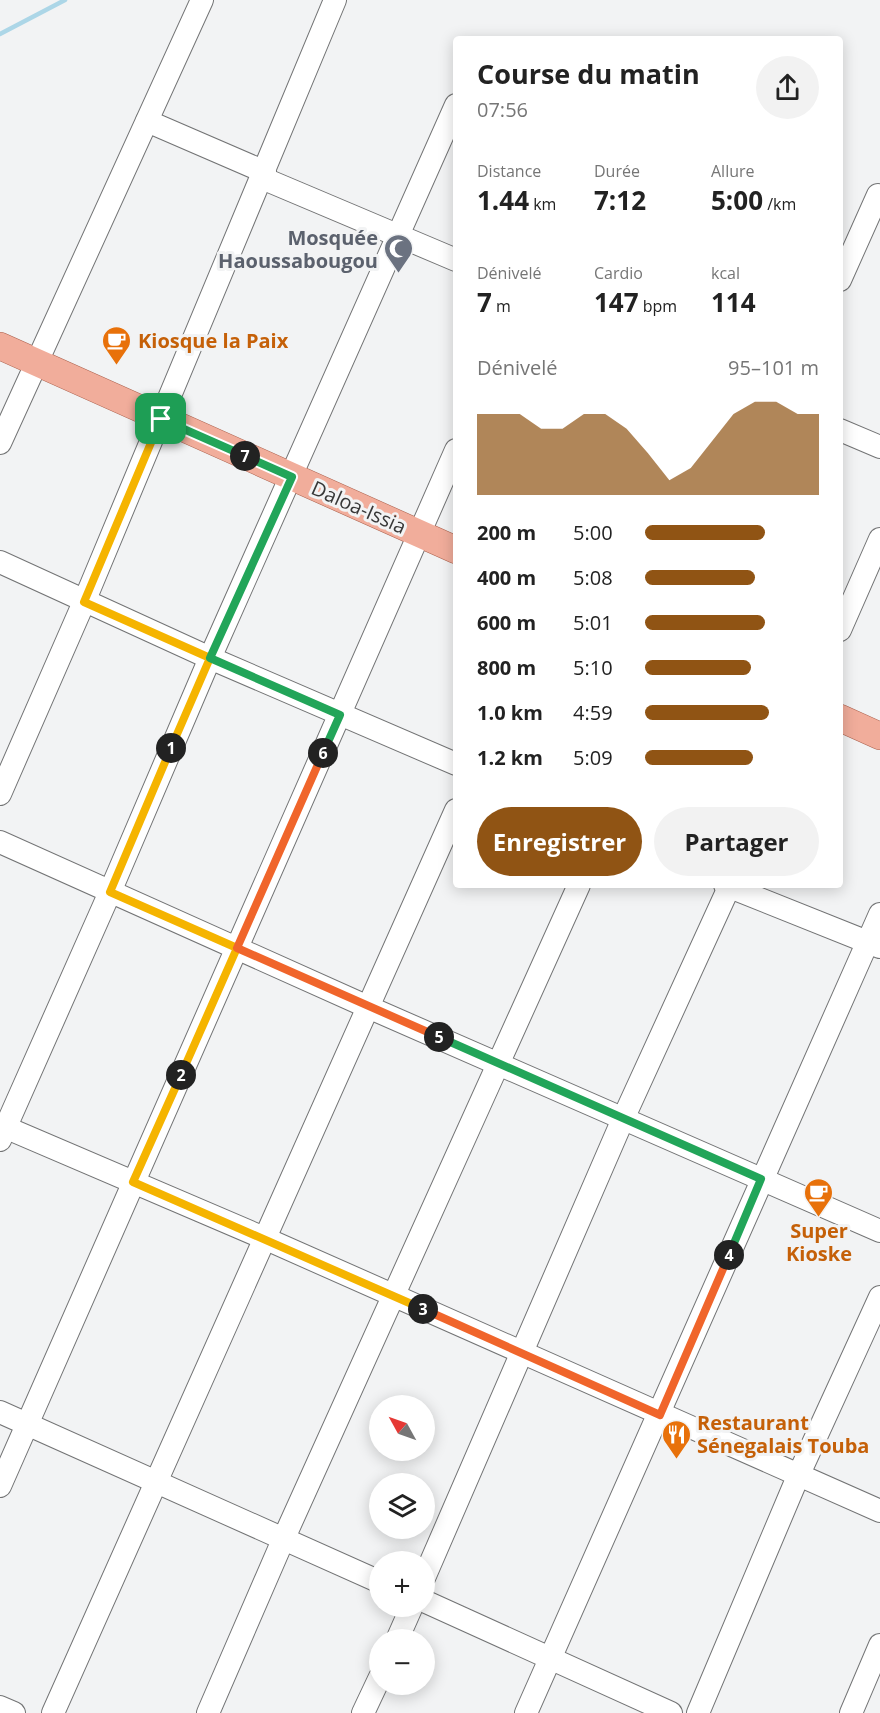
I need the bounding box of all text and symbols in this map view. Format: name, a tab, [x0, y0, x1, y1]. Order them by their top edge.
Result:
text: Course du matin	[477, 55, 700, 92]
button: share	[756, 56, 819, 119]
text: 07:56	[477, 96, 528, 123]
text: Distance	[477, 160, 541, 182]
text: Durée	[594, 160, 640, 182]
text: Allure	[711, 160, 755, 182]
text: 1.44	[477, 182, 529, 218]
text: 7:12	[594, 182, 646, 218]
text: 5:00	[711, 182, 763, 218]
text: km	[529, 193, 556, 215]
text: /km	[763, 193, 796, 215]
place label: Mosquée Haoussabougou	[218, 224, 378, 274]
mosque icon: Mosquée Haoussabougou	[383, 232, 415, 274]
text: Dénivelé	[477, 262, 541, 284]
text: Cardio	[594, 262, 643, 284]
text: kcal	[711, 262, 740, 284]
text: 7	[477, 284, 492, 320]
text: 147	[594, 284, 639, 320]
text: 114	[711, 284, 756, 320]
text: m	[492, 295, 511, 317]
text: bpm	[639, 295, 677, 317]
cafe icon: Kiosque la Paix	[101, 324, 133, 366]
place label: Kiosque la Paix	[138, 327, 289, 354]
text: Dénivelé	[477, 354, 558, 381]
text: 95–101 m	[728, 354, 819, 381]
pin	[135, 393, 186, 444]
icon: arrive	[144, 402, 177, 435]
pin: 7	[230, 441, 260, 471]
text: 7	[240, 445, 250, 467]
street label: Daloa-Issia	[307, 474, 411, 540]
text: 200 m	[477, 519, 536, 546]
text: 5:00	[573, 519, 613, 546]
text: 400 m	[477, 564, 536, 591]
text: 5:08	[573, 564, 613, 591]
text: 600 m	[477, 609, 536, 636]
text: 5:01	[573, 609, 613, 636]
text: 800 m	[477, 654, 536, 681]
text: 5:10	[573, 654, 613, 681]
text: 1.0 km	[477, 699, 543, 726]
text: 4:59	[573, 699, 613, 726]
pin: 1	[156, 733, 186, 763]
text: 1	[166, 737, 176, 759]
pin: 6	[308, 738, 338, 768]
text: 6	[318, 742, 328, 764]
text: 1.2 km	[477, 744, 543, 771]
text: 5:09	[573, 744, 613, 771]
button: Enregistrer	[477, 807, 642, 876]
button: Partager	[654, 807, 819, 876]
pin: 5	[424, 1022, 454, 1052]
text: 5	[434, 1026, 444, 1048]
pin: 2	[166, 1060, 196, 1090]
text: 2	[176, 1064, 186, 1086]
cafe icon: Super Kioske	[803, 1176, 835, 1218]
place label: Super Kioske	[786, 1217, 852, 1267]
pin: 4	[714, 1240, 744, 1270]
text: 4	[724, 1244, 734, 1266]
pin: 3	[408, 1294, 438, 1324]
text: 3	[418, 1298, 428, 1320]
north arrow	[369, 1395, 435, 1461]
map controls	[369, 1395, 435, 1695]
place label: Restaurant Sénegalais Touba	[697, 1409, 869, 1459]
restaurant icon: Restaurant Sénegalais Touba	[660, 1418, 692, 1460]
button: layers	[369, 1473, 435, 1539]
button: +	[369, 1551, 435, 1617]
button: −	[369, 1629, 435, 1695]

